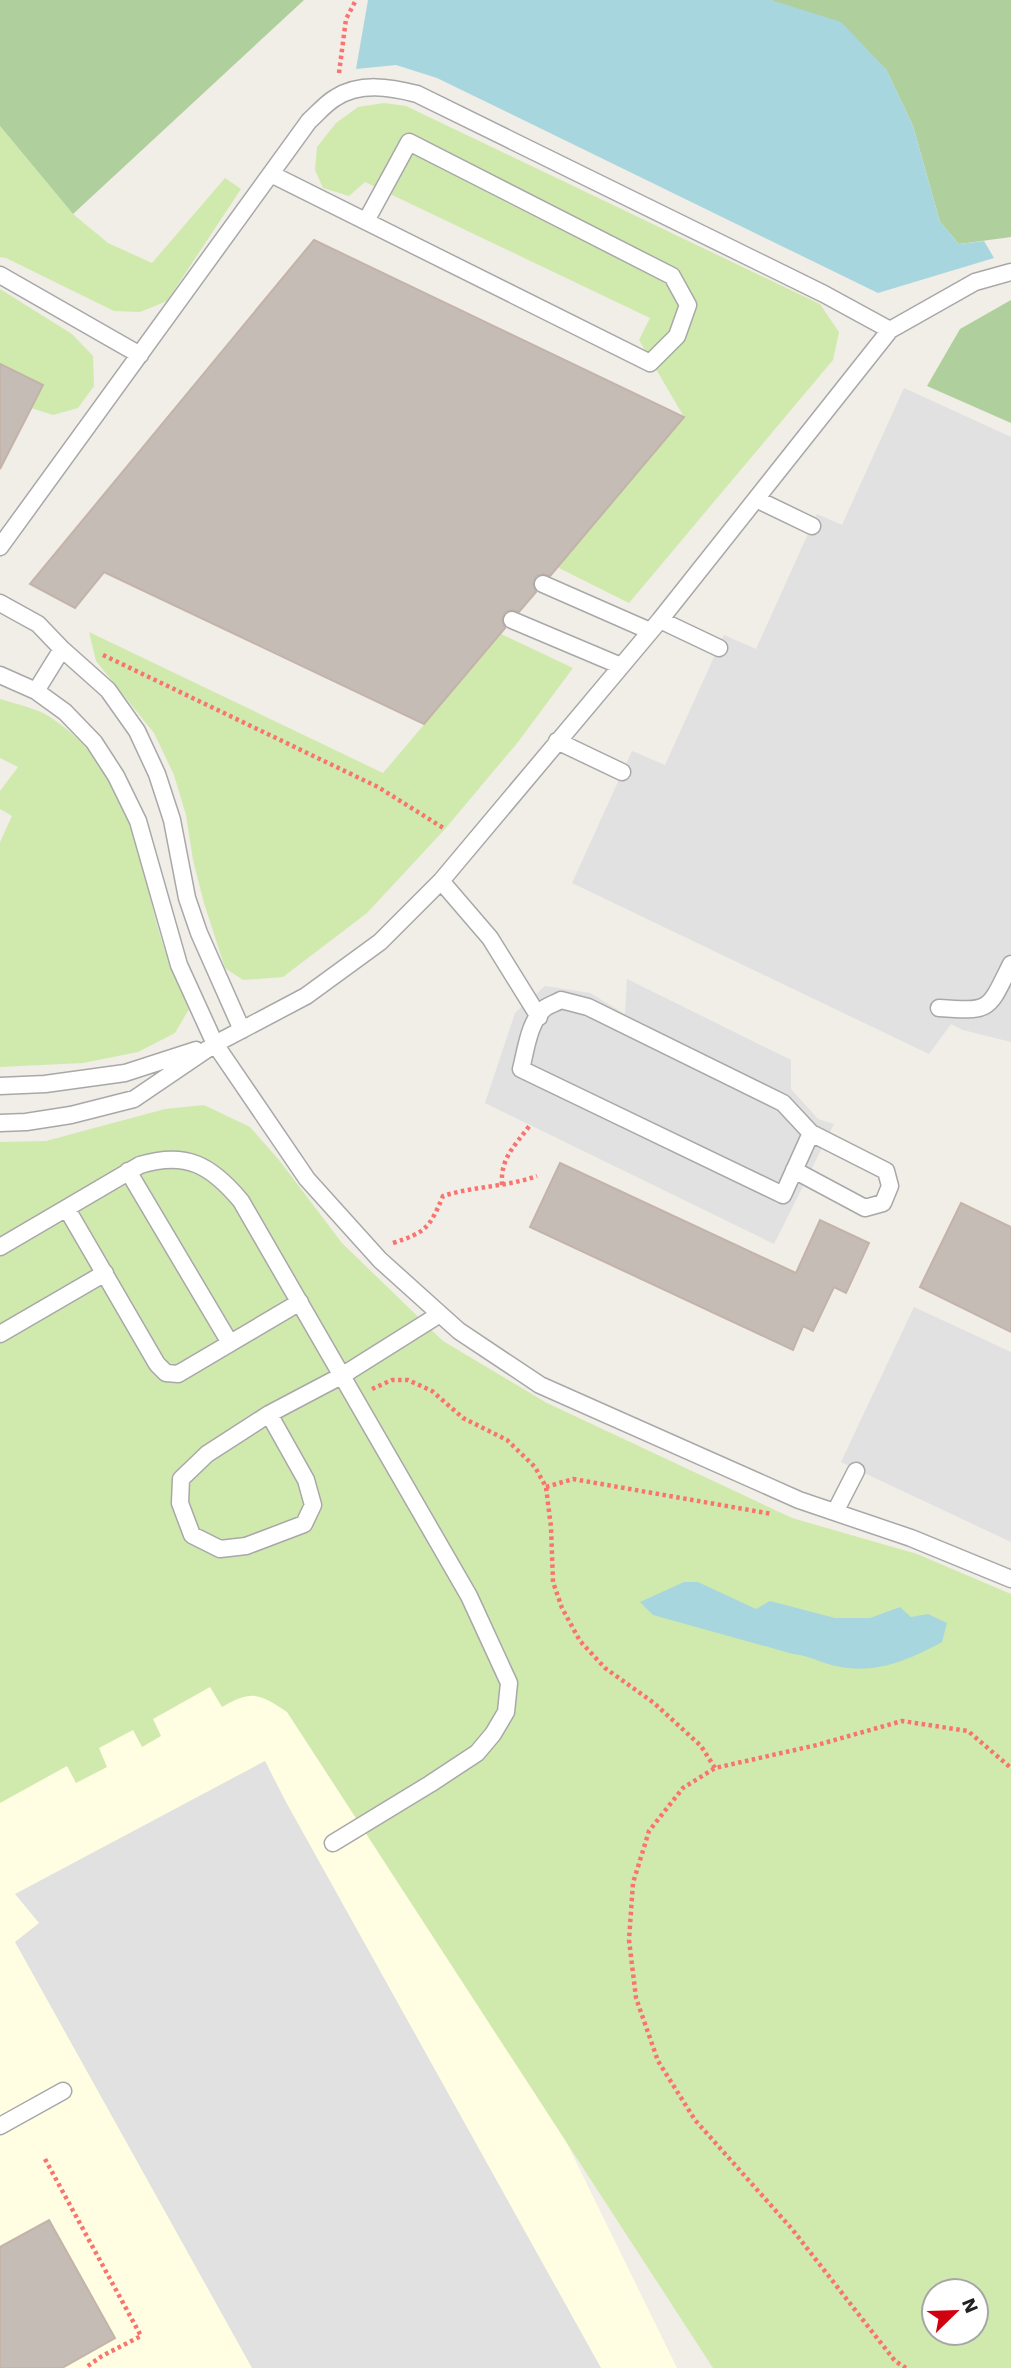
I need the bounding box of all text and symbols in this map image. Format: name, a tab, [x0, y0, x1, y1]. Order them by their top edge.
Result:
north arrow	[920, 2277, 990, 2347]
text: N	[957, 2295, 984, 2317]

